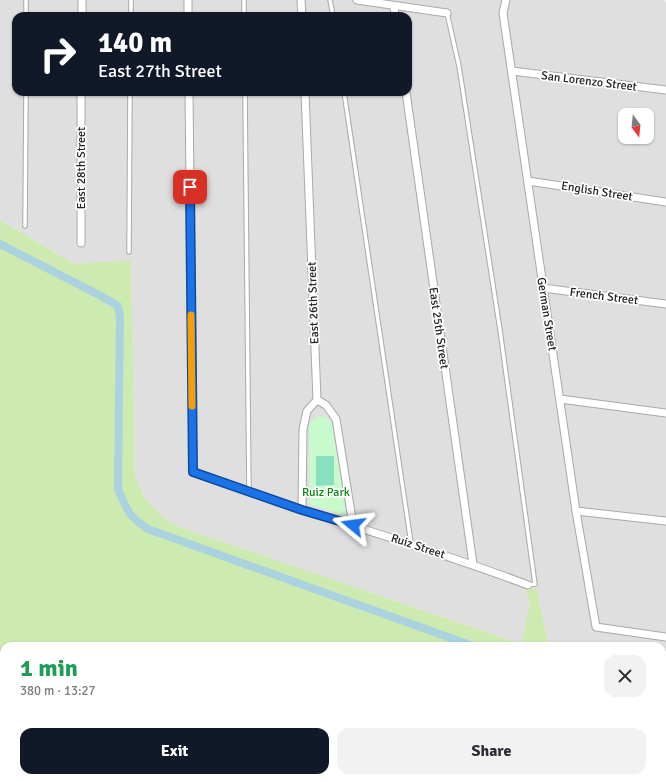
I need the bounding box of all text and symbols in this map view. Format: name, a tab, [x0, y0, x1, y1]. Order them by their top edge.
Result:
text: 140 m	[98, 26, 172, 60]
icon: right	[32, 28, 84, 80]
text: East 27th Street	[98, 60, 222, 82]
street label: San Lorenzo Street	[540, 68, 638, 95]
north arrow	[618, 108, 654, 144]
map controls	[618, 108, 654, 144]
street label: East 28th Street	[74, 127, 89, 209]
pin	[173, 170, 207, 204]
icon: arrive	[179, 176, 201, 198]
street label: English Street	[560, 178, 634, 205]
street label: East 26th Street	[305, 262, 322, 344]
street label: German Street	[533, 276, 560, 352]
street label: French Street	[569, 285, 639, 308]
street label: East 25th Street	[425, 286, 452, 370]
park label: Ruiz Park	[302, 485, 350, 500]
position arrow	[332, 504, 374, 546]
street label: Ruiz Street	[389, 531, 447, 562]
text: 1 min	[20, 653, 78, 683]
button: close	[604, 655, 646, 697]
text: 380 m · 13:27	[20, 683, 96, 699]
button: Exit	[20, 728, 329, 774]
button: Share	[337, 728, 646, 774]

